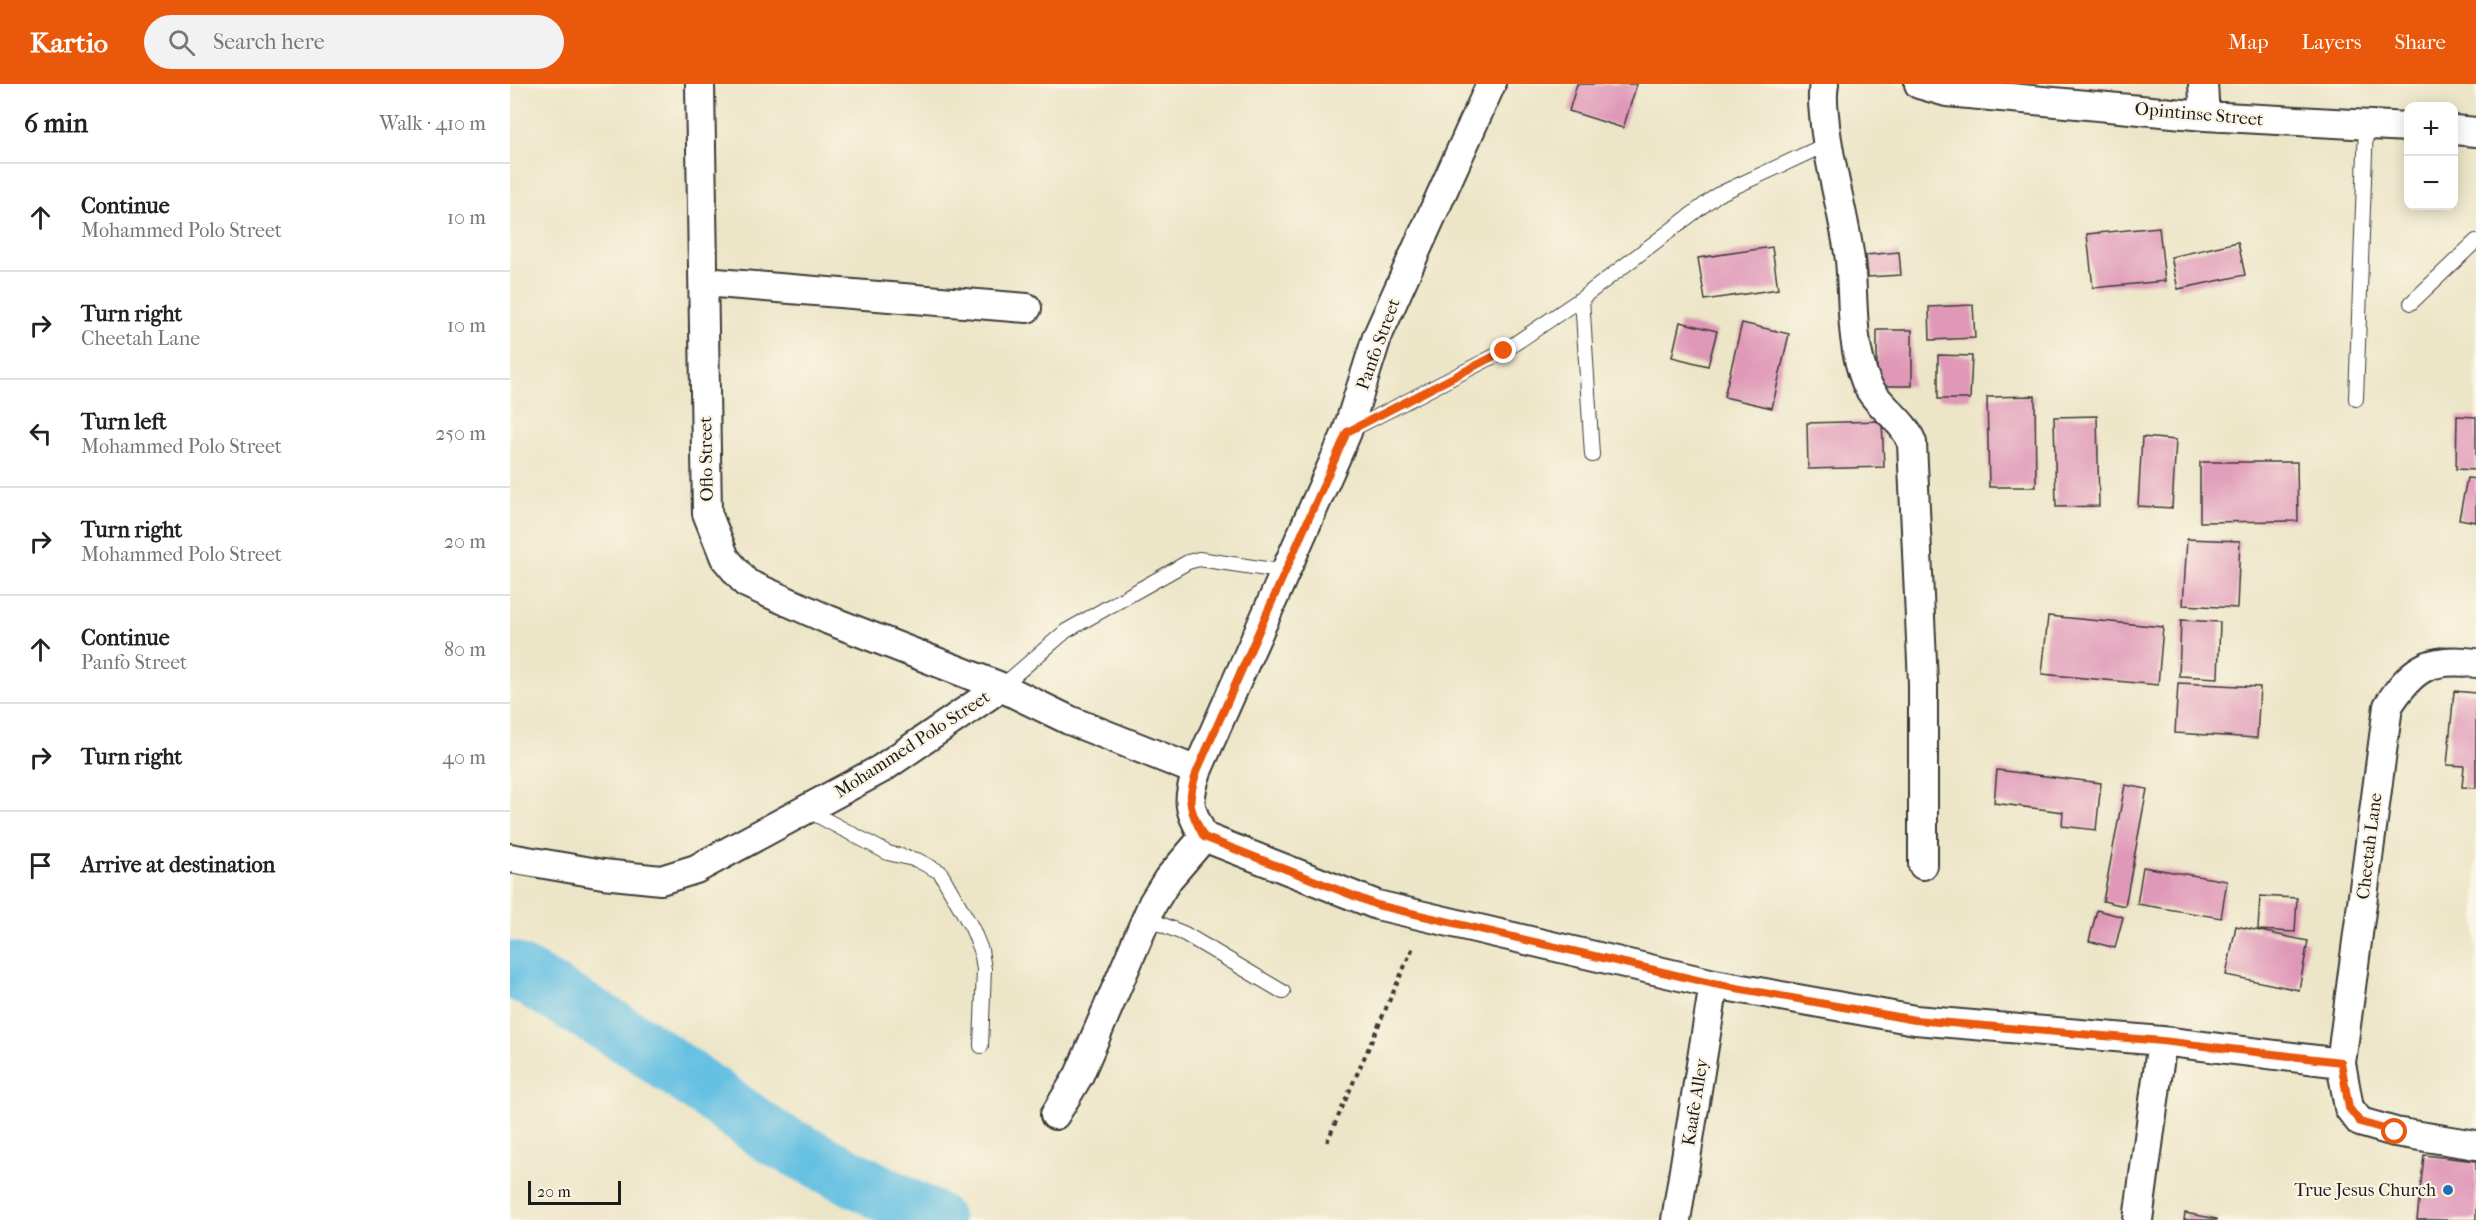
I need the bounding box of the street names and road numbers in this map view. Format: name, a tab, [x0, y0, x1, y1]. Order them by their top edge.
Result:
street label: Opintinse Street	[2134, 98, 2265, 131]
street label: Panfo Street	[1352, 295, 1405, 393]
street label: Oflo Street	[695, 416, 718, 502]
street label: Mohammed Polo Street	[831, 686, 994, 802]
street label: Cheetah Lane	[2353, 792, 2386, 901]
street label: Kaafe Alley	[1678, 1056, 1713, 1147]

